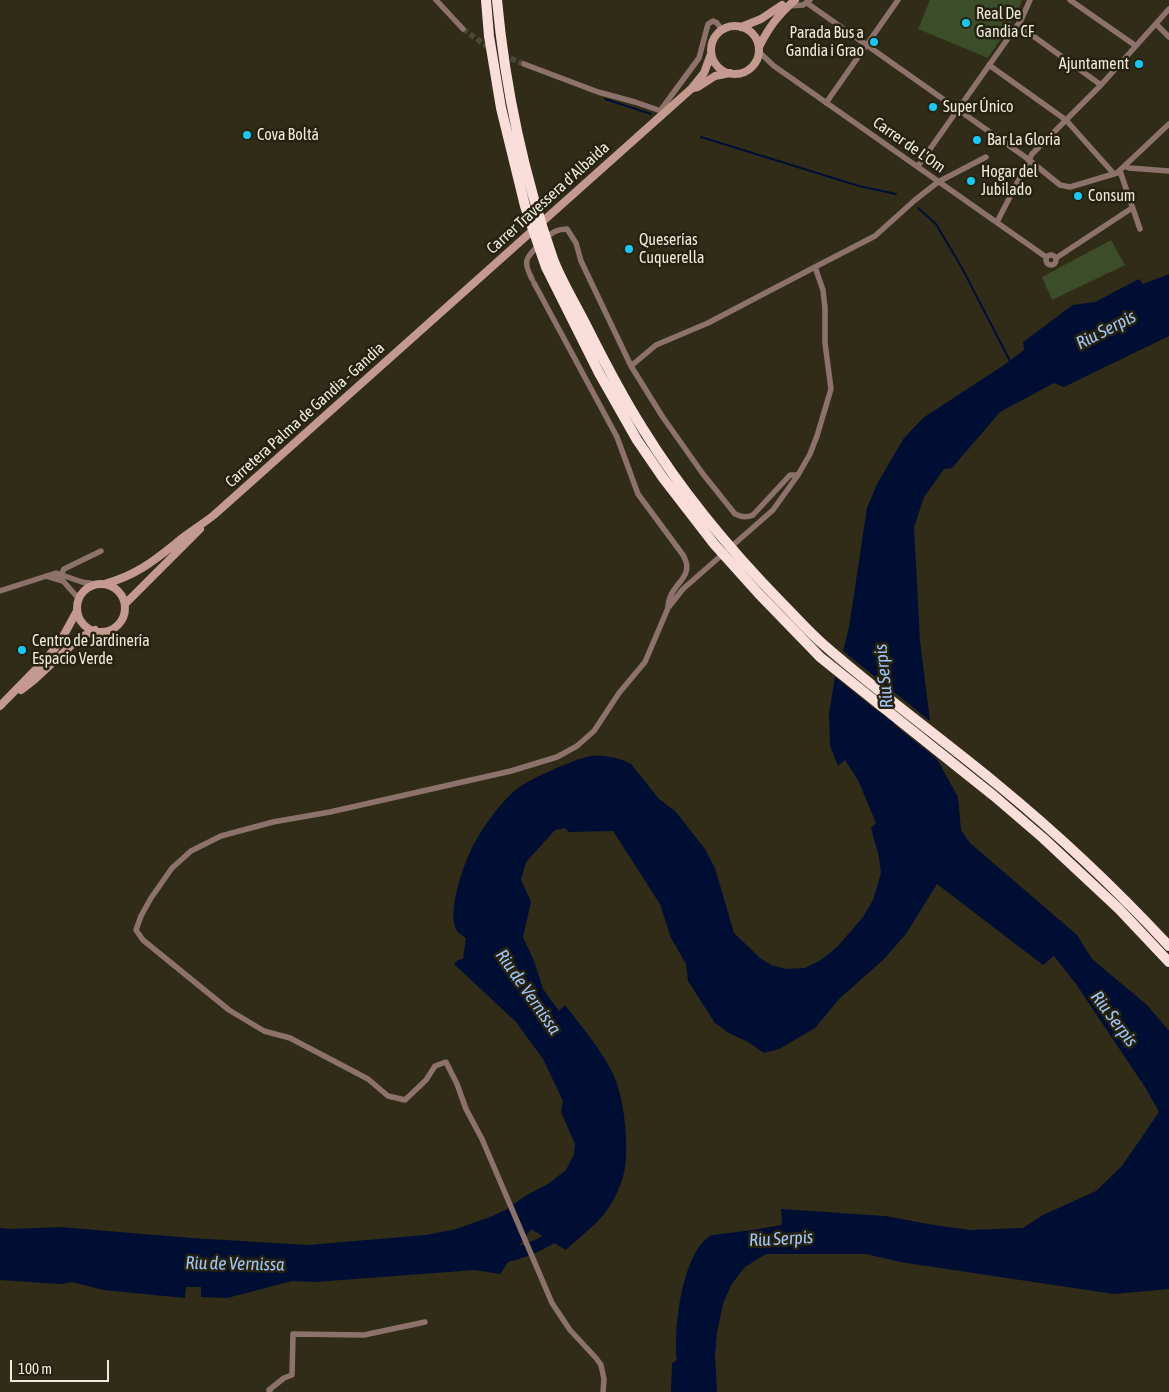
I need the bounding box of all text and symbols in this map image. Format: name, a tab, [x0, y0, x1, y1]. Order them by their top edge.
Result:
place label: Real De Gandia CF	[976, 4, 1034, 42]
marker: Real De Gandia CF	[960, 17, 972, 29]
place label: Parada Bus a Gandia i Grao	[786, 23, 864, 61]
marker: Parada Bus a Gandia i Grao	[868, 36, 880, 48]
place label: Ajuntament	[1059, 54, 1129, 74]
marker: Ajuntament	[1133, 58, 1145, 70]
place label: Super Único	[943, 97, 1014, 117]
marker: Super Único	[927, 101, 939, 113]
street label: Carrer de L'Om	[869, 113, 949, 177]
place label: Cova Boltá	[257, 125, 319, 145]
marker: Cova Boltá	[241, 129, 253, 141]
place label: Bar La Gloria	[987, 130, 1061, 150]
marker: Bar La Gloria	[971, 134, 983, 146]
street label: Carrer Travessera d'Albaida	[483, 138, 613, 258]
place label: Hogar del Jubilado	[981, 162, 1038, 200]
marker: Hogar del Jubilado	[965, 175, 977, 187]
place label: Consum	[1088, 186, 1135, 206]
marker: Consum	[1072, 190, 1084, 202]
place label: Queserías Cuquerella	[639, 230, 704, 268]
marker: Queserías Cuquerella	[623, 243, 635, 255]
water label: Riu Serpis	[1072, 306, 1140, 354]
street label: Carretera Palma de Gandia - Gandia	[221, 338, 389, 492]
place label: Centro de Jardinería Espacio Verde	[32, 631, 150, 669]
water label: Riu Serpis	[870, 643, 898, 709]
marker: Centro de Jardinería Espacio Verde	[16, 644, 28, 656]
water label: Riu de Vernissa	[491, 945, 565, 1039]
water label: Riu Serpis	[1086, 987, 1142, 1051]
water label: Riu Serpis	[748, 1227, 814, 1251]
water label: Riu de Vernissa	[185, 1252, 285, 1276]
scale bar	[12, 1350, 111, 1382]
text: 100 m	[18, 1360, 52, 1377]

